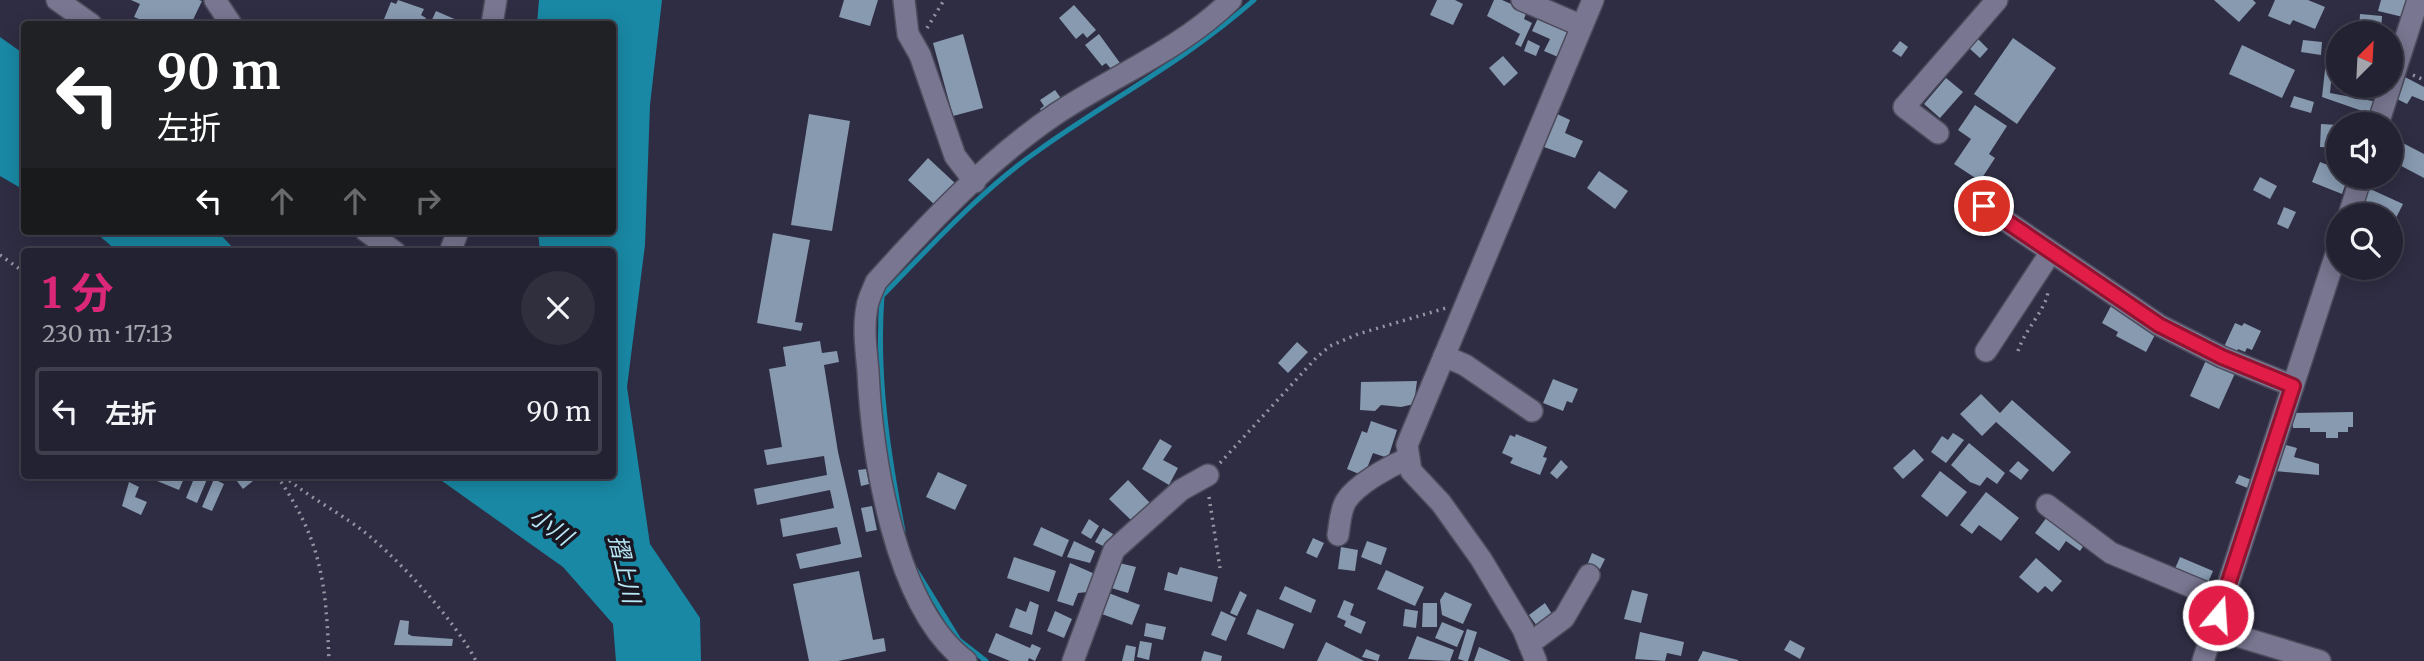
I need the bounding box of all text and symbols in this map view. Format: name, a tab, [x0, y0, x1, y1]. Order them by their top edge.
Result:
north arrow	[2326, 21, 2403, 98]
map controls	[2326, 21, 2403, 280]
text: 90 m	[157, 41, 281, 102]
icon: left	[42, 49, 133, 140]
text: 左折	[157, 108, 221, 148]
button: sound	[2326, 112, 2403, 189]
pin	[1954, 176, 2014, 236]
icon: left	[190, 182, 228, 220]
icon: ahead	[263, 182, 301, 220]
icon: ahead	[336, 182, 374, 220]
icon: right	[409, 182, 447, 220]
icon: arrive	[1965, 187, 2003, 225]
button: search	[2326, 203, 2403, 280]
text: 1 分	[42, 267, 113, 319]
button: close	[521, 271, 595, 345]
text: 230 m · 17:13	[42, 319, 173, 348]
icon: left	[46, 392, 84, 430]
text: 90 m	[527, 395, 591, 428]
text: 左折	[105, 397, 157, 430]
water label: 小川	[524, 501, 581, 553]
water label: 摺上川	[603, 532, 648, 609]
position arrow	[2181, 578, 2255, 652]

